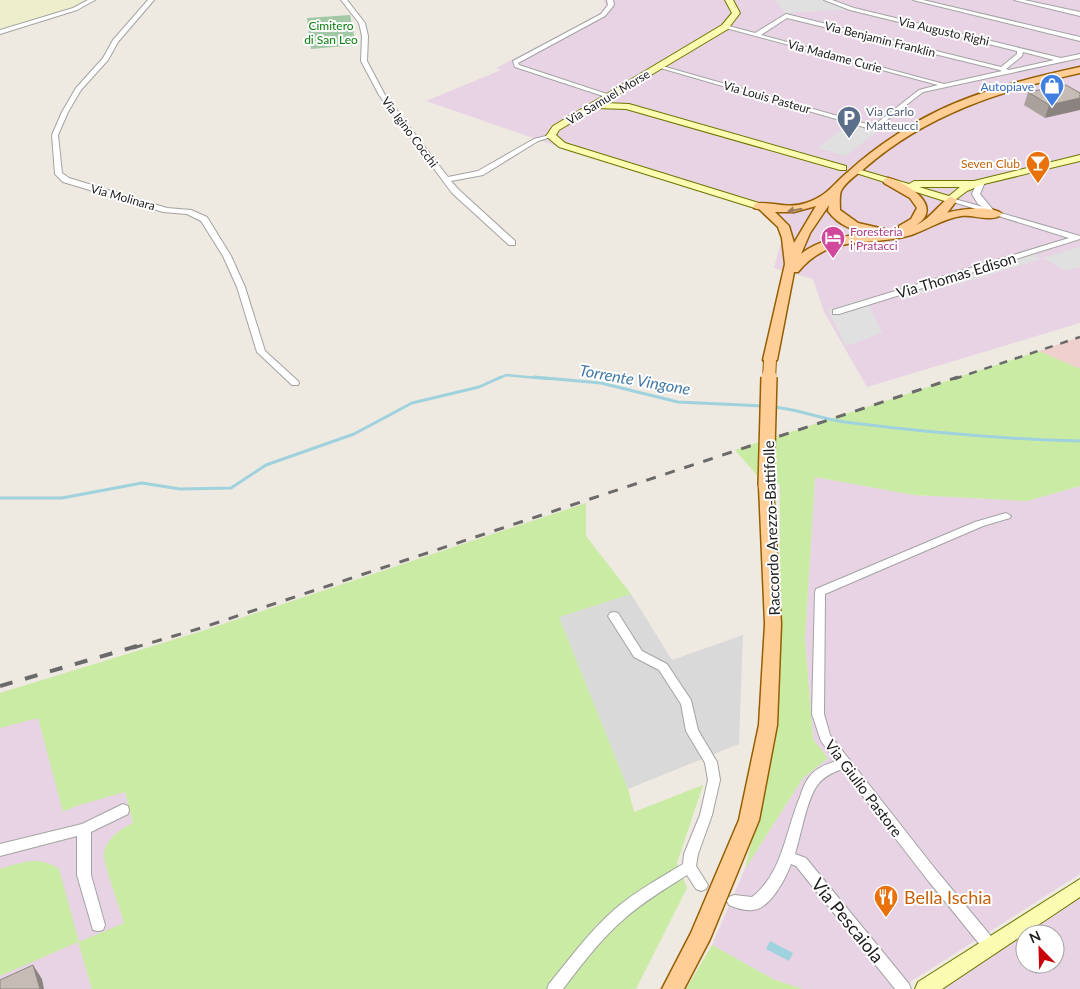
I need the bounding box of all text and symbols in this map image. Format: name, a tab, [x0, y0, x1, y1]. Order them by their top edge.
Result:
street label: Via Augusto Righi	[897, 13, 991, 49]
park label: Cimitero di San Leo	[304, 18, 358, 47]
street label: Via Benjamin Franklin	[823, 18, 937, 60]
street label: Via Madame Curie	[786, 36, 884, 76]
street label: Via Samuel Morse	[563, 66, 653, 128]
shop icon: Autopiave	[1039, 73, 1065, 107]
street label: Via Louis Pasteur	[722, 77, 813, 117]
place label: Autopiave	[980, 79, 1034, 94]
street label: Via Igino Cocchi	[379, 94, 441, 170]
place label: Via Carlo Matteucci	[866, 104, 918, 133]
parking icon: Via Carlo Matteucci	[836, 105, 862, 139]
bar icon: Seven Club	[1025, 150, 1051, 184]
place label: Seven Club	[961, 156, 1020, 171]
street label: Via Molinara	[89, 181, 157, 213]
one-way arrow	[787, 206, 803, 214]
place label: Foresteria i Pratacci	[850, 224, 903, 253]
hotel icon: Foresteria i Pratacci	[820, 225, 846, 259]
street label: Via Thomas Edison	[894, 248, 1018, 302]
water label: Torrente Vingone	[578, 360, 692, 398]
street label: Raccordo Arezzo-Battifolle	[759, 440, 783, 616]
street label: Via Giulio Pastore	[822, 736, 906, 840]
street label: Via Pescaiola	[807, 873, 889, 967]
restaurant icon: Bella Ischia	[873, 884, 899, 918]
place label: Bella Ischia	[904, 886, 992, 908]
north arrow	[1015, 924, 1065, 974]
text: N	[1026, 927, 1043, 947]

